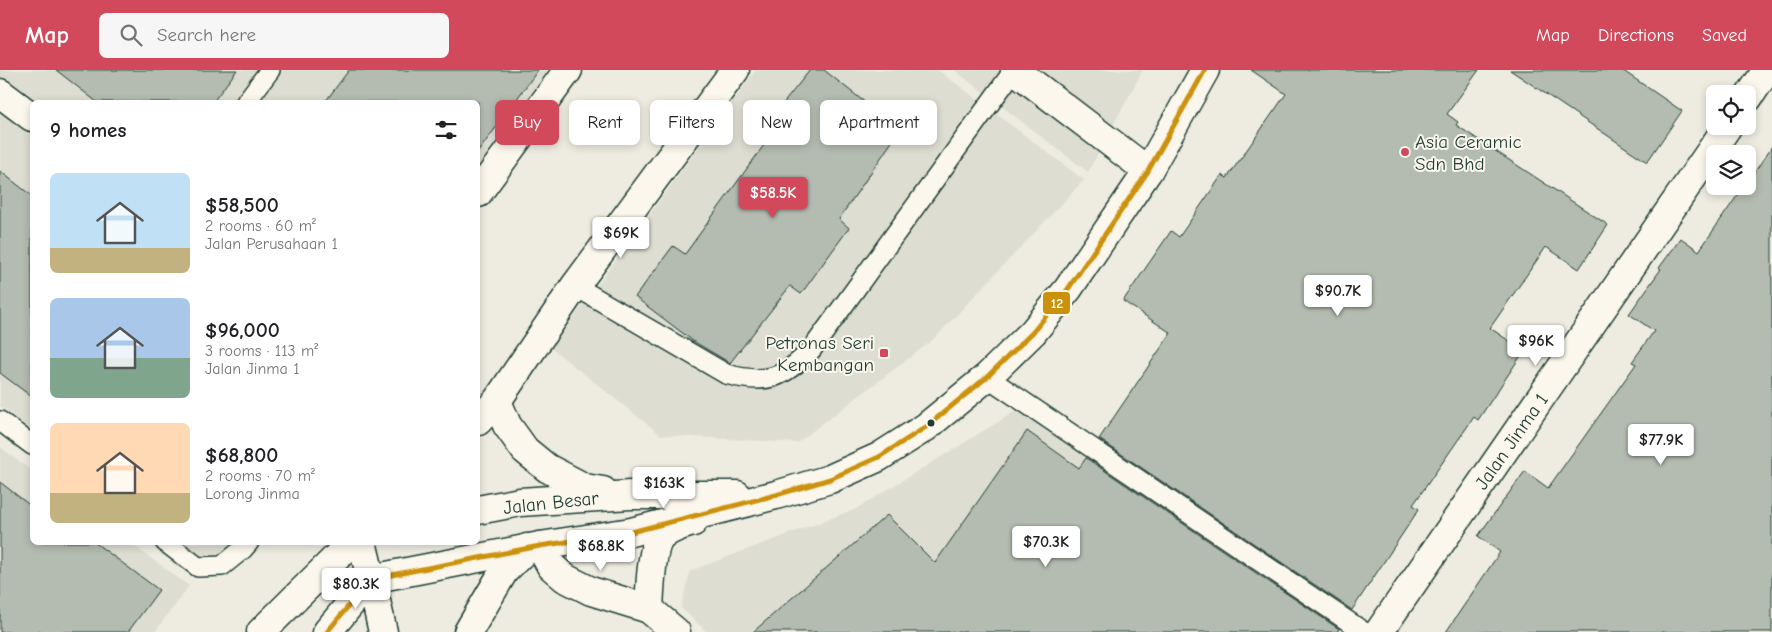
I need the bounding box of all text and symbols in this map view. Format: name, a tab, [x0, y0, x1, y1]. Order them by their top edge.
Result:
search box	[99, 13, 449, 58]
text: Map	[25, 21, 69, 49]
icon: search	[117, 21, 145, 49]
text: Search here	[157, 24, 256, 46]
text: Map	[1536, 25, 1570, 46]
text: Directions	[1598, 25, 1674, 46]
text: Saved	[1702, 25, 1747, 46]
map controls	[1706, 85, 1756, 195]
button: locate	[1706, 85, 1756, 135]
chip: Buy	[495, 100, 559, 145]
chip: Rent	[569, 100, 640, 145]
chip: Filters	[650, 100, 733, 145]
chip: New	[743, 100, 810, 145]
chip: Apartment	[820, 100, 937, 145]
icon: filters	[432, 116, 460, 144]
text: 9 homes	[50, 118, 126, 142]
place label: Asia Ceramic Sdn Bhd	[1415, 131, 1522, 175]
button: layers	[1706, 145, 1756, 195]
marker: Asia Ceramic Sdn Bhd	[1399, 146, 1411, 158]
pin: $58.5K	[732, 176, 814, 219]
text: $58.5K	[750, 184, 796, 202]
icon: home	[90, 193, 150, 253]
text: $58,500	[205, 193, 279, 217]
pin: $69K	[591, 216, 651, 259]
text: 2 rooms · 60 m²	[205, 217, 316, 235]
text: $69K	[603, 224, 639, 242]
text: Jalan Perusahaan 1	[205, 235, 338, 253]
pin: $90.7K	[1297, 274, 1379, 317]
text: $90.7K	[1315, 282, 1361, 300]
line badge: 12	[1042, 291, 1071, 315]
text: 12	[1051, 295, 1063, 312]
icon: home	[90, 318, 150, 378]
text: $96,000	[205, 318, 280, 342]
pin: $96K	[1506, 324, 1566, 367]
place label: Petronas Seri Kembangan	[766, 332, 874, 376]
text: $96K	[1518, 332, 1554, 350]
text: 3 rooms · 113 m²	[205, 342, 318, 360]
marker: Petronas Seri Kembangan	[878, 347, 890, 359]
text: Jalan Jinma 1	[205, 360, 299, 378]
street label: Jalan Jinma 1	[1471, 389, 1553, 494]
unlabelled marker	[926, 418, 936, 428]
pin: $77.9K	[1620, 424, 1702, 466]
text: $77.9K	[1639, 431, 1683, 449]
icon: home	[90, 443, 150, 503]
text: $68,800	[205, 443, 278, 467]
pin: $163K	[629, 466, 699, 509]
text: 2 rooms · 70 m²	[205, 467, 315, 485]
text: $163K	[643, 474, 685, 492]
text: Lorong Jinma	[205, 485, 300, 503]
street label: Jalan Besar	[502, 487, 600, 519]
pin: $70.3K	[1005, 526, 1087, 568]
pin: $68.8K	[560, 530, 642, 572]
text: $70.3K	[1023, 533, 1069, 551]
text: $68.8K	[578, 537, 624, 555]
pin: $80.3K	[315, 568, 397, 610]
text: $80.3K	[333, 575, 379, 593]

